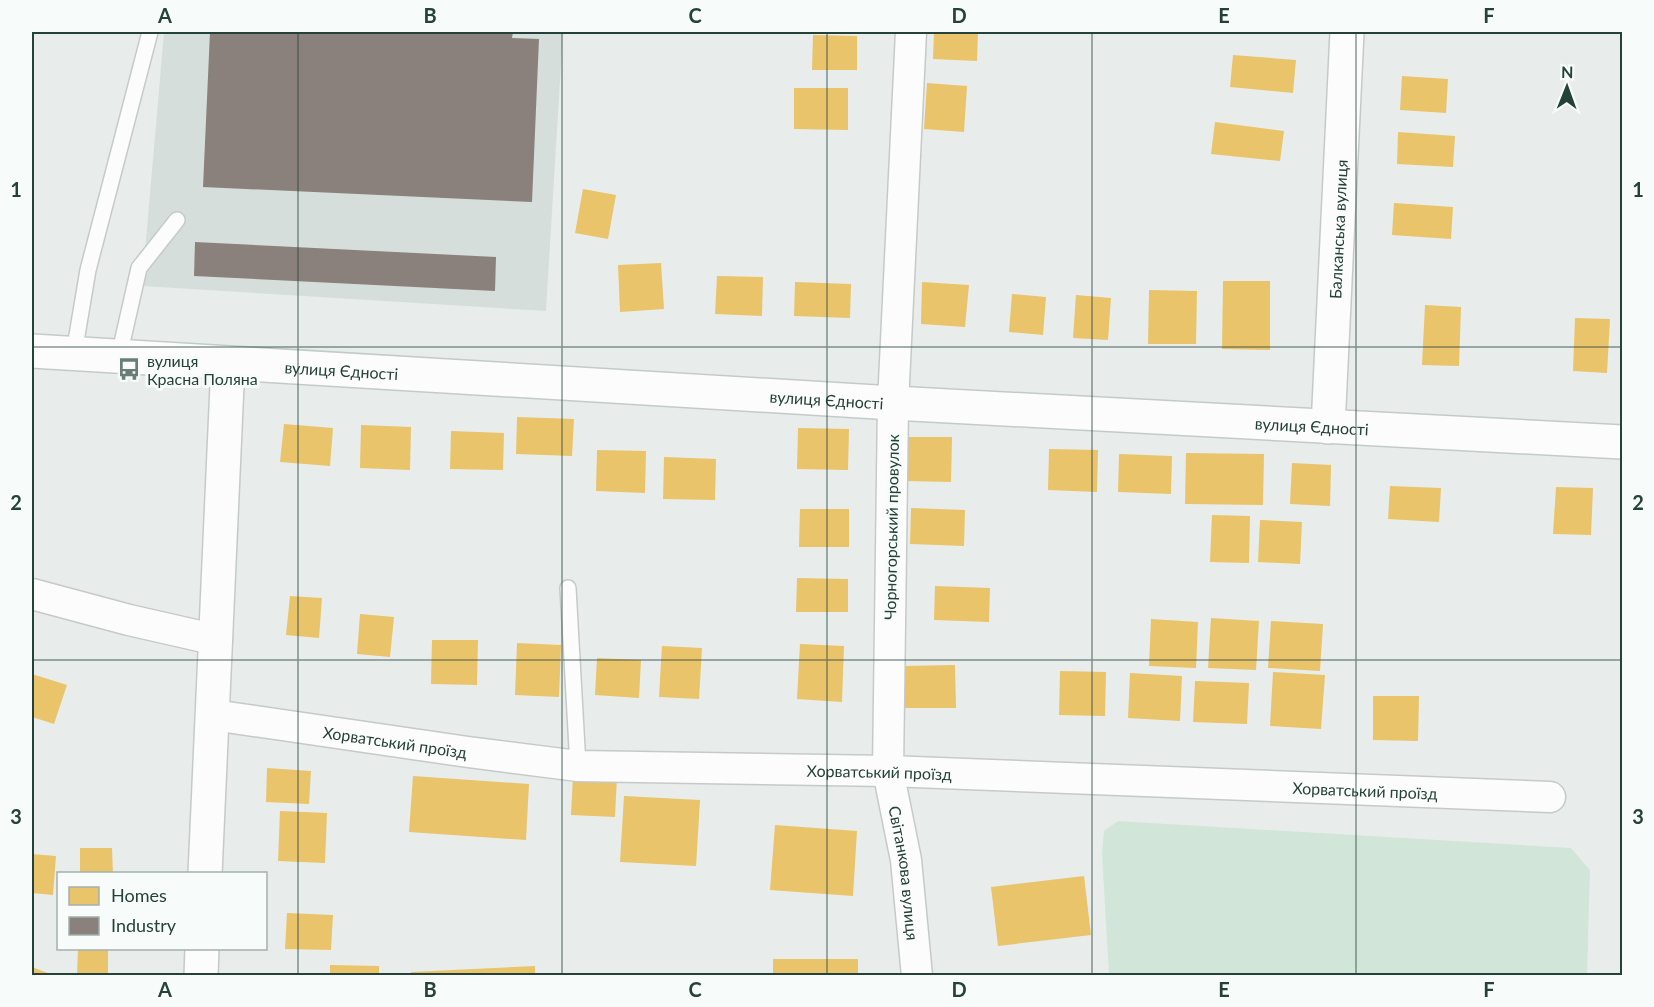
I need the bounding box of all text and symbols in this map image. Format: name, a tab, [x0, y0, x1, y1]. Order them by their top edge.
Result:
text: A	[157, 3, 172, 27]
text: B	[423, 3, 437, 27]
text: C	[688, 3, 702, 27]
text: D	[951, 3, 967, 27]
text: E	[1218, 3, 1230, 27]
text: F	[1483, 3, 1495, 27]
north arrow	[1537, 57, 1597, 117]
text: N	[1561, 62, 1574, 81]
street label: Балканська вулиця	[1325, 159, 1350, 299]
text: 1	[10, 177, 22, 201]
text: 1	[1632, 177, 1644, 201]
place label: вулиця Красна Поляна	[147, 351, 258, 388]
bus stop icon: вулиця Красна Поляна	[116, 356, 142, 382]
street label: вулиця Єдності	[284, 357, 399, 383]
street label: вулиця Єдності	[769, 386, 884, 412]
street label: вулиця Єдності	[1254, 413, 1369, 438]
street label: Чорногорський провулок	[880, 433, 902, 620]
text: 2	[10, 490, 22, 514]
text: 2	[1632, 490, 1644, 514]
street label: Хорватський проїзд	[322, 722, 468, 761]
street label: Хорватський проїзд	[807, 760, 953, 783]
street label: Хорватський проїзд	[1292, 777, 1438, 802]
text: 3	[10, 804, 22, 828]
street label: Світанкова вулиця	[886, 804, 923, 941]
text: 3	[1632, 804, 1644, 828]
legend	[57, 872, 267, 950]
text: Homes	[111, 884, 167, 906]
text: Industry	[111, 914, 177, 936]
text: A	[157, 977, 172, 1001]
text: B	[423, 977, 437, 1001]
text: C	[688, 977, 702, 1001]
text: D	[951, 977, 967, 1001]
text: E	[1218, 977, 1230, 1001]
text: F	[1483, 977, 1495, 1001]

